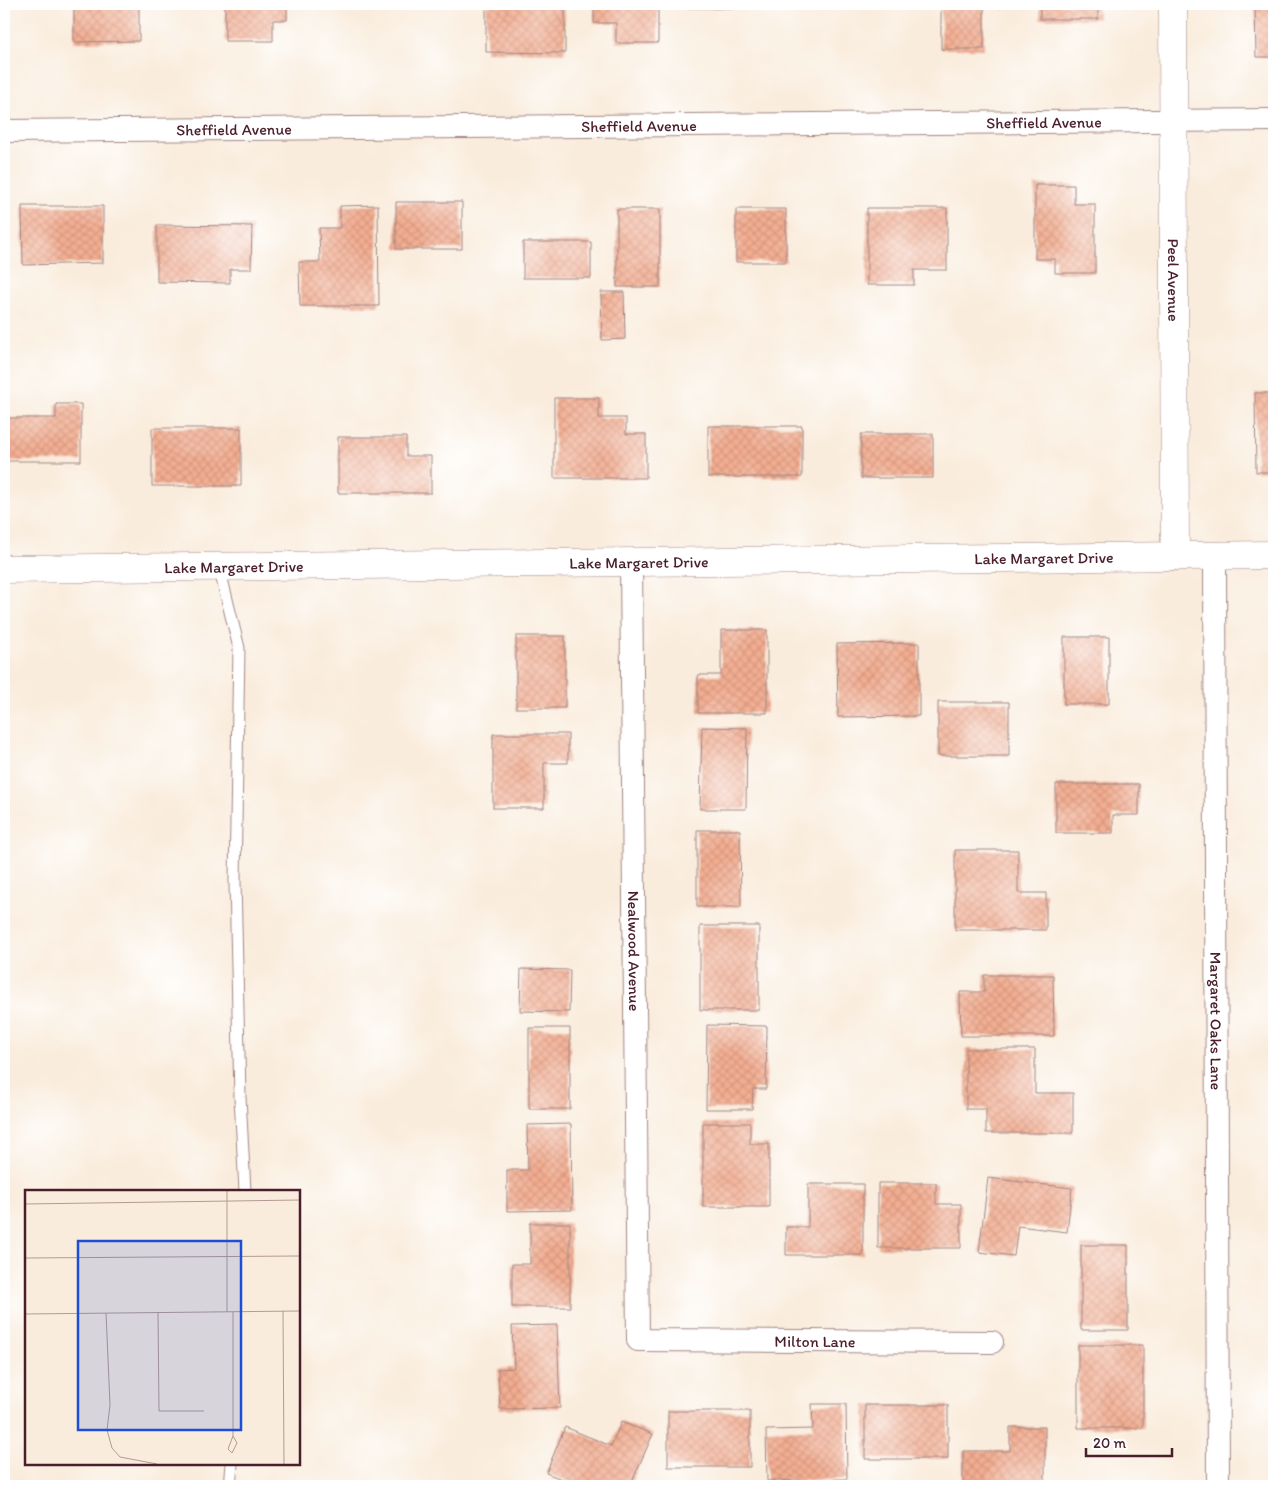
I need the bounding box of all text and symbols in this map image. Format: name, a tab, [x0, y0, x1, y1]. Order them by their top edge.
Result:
street label: Sheffield Avenue	[986, 112, 1102, 132]
street label: Sheffield Avenue	[581, 115, 697, 136]
street label: Sheffield Avenue	[176, 119, 292, 139]
street label: Peel Avenue	[1164, 238, 1184, 322]
street label: Lake Margaret Drive	[974, 547, 1114, 568]
street label: Lake Margaret Drive	[569, 552, 709, 572]
street label: Lake Margaret Drive	[164, 556, 304, 577]
street label: Nealwood Avenue	[624, 891, 645, 1011]
street label: Margaret Oaks Lane	[1207, 952, 1226, 1091]
inset map	[25, 1190, 300, 1465]
street label: Milton Lane	[774, 1331, 856, 1351]
scale bar	[1086, 1425, 1172, 1457]
text: 20 m	[1093, 1434, 1127, 1452]

